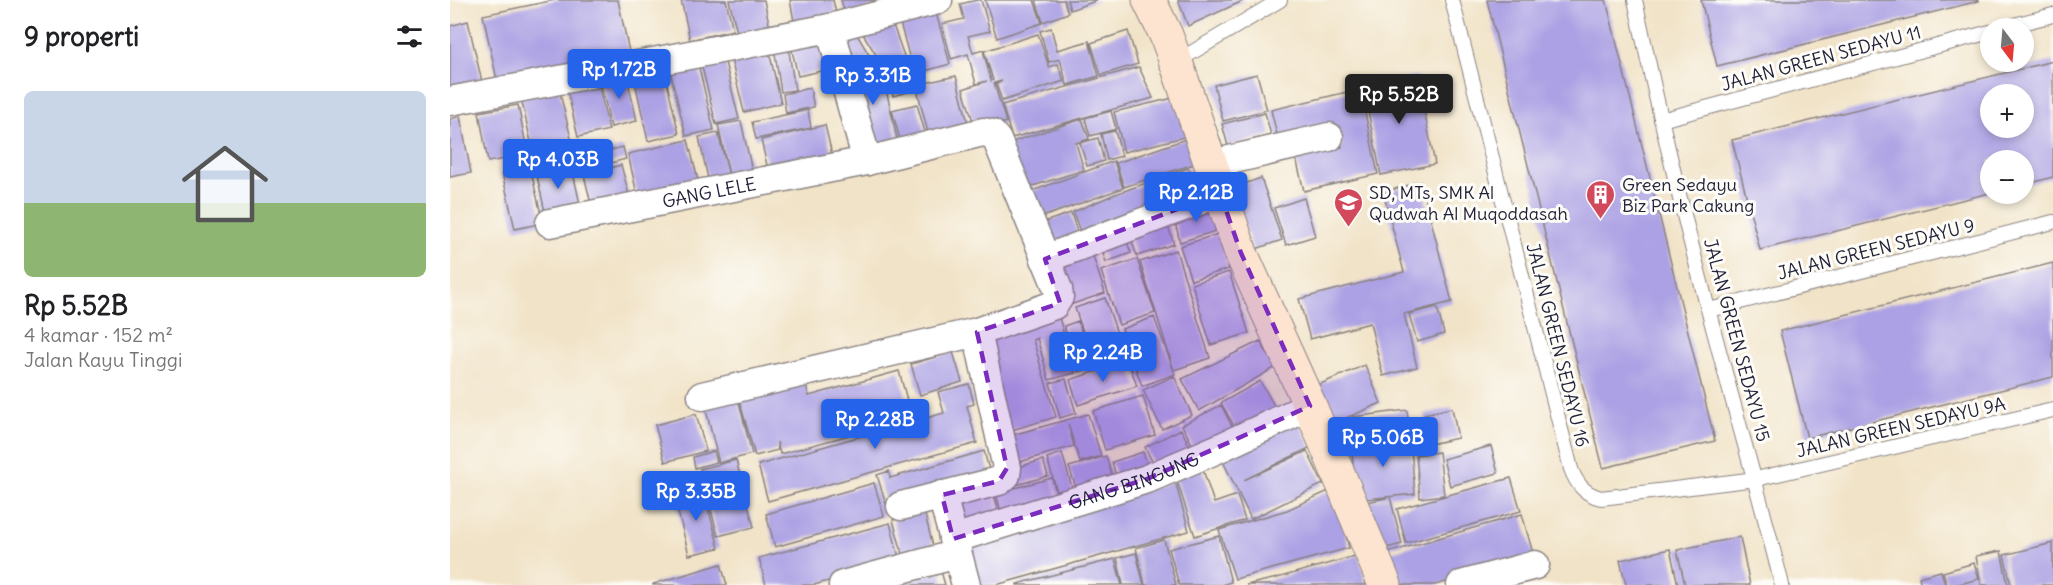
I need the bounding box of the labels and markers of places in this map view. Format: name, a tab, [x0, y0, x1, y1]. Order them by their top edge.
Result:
pin: Rp 1.72B	[557, 49, 681, 100]
pin: Rp 3.31B	[811, 55, 935, 106]
pin: Rp 5.52B	[1337, 74, 1461, 125]
pin: Rp 4.03B	[496, 139, 620, 190]
pin: Rp 2.12B	[1134, 172, 1258, 223]
place label: Green Sedayu Biz Park Cakung	[1622, 173, 1754, 217]
building icon: Green Sedayu Biz Park Cakung	[1585, 178, 1617, 220]
place label: SD, MTs, SMK Al Qudwah Al Muqoddasah	[1369, 181, 1568, 225]
school or university icon: SD, MTs, SMK Al Qudwah Al Muqoddasah	[1332, 186, 1364, 228]
pin: Rp 2.24B	[1041, 332, 1165, 383]
pin: Rp 2.28B	[813, 399, 937, 450]
pin: Rp 5.06B	[1321, 417, 1445, 468]
pin: Rp 3.35B	[634, 471, 758, 522]

